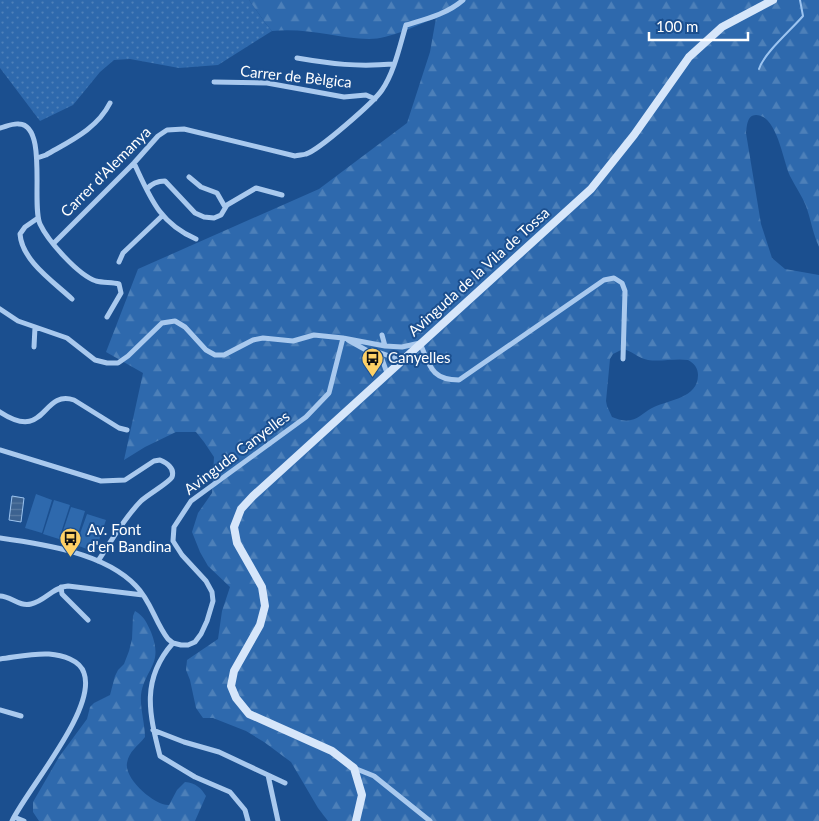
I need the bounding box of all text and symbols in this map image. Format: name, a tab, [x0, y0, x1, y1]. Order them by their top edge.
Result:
scale bar	[649, 10, 748, 42]
text: 100 m	[656, 17, 698, 35]
street label: Carrer de Bèlgica	[239, 61, 353, 91]
street label: Carrer d'Alemanya	[56, 122, 154, 220]
street label: Avinguda de la Vila de Tossa	[404, 203, 553, 339]
bus stop icon: Canyelles	[360, 346, 384, 377]
place label: Canyelles	[388, 348, 451, 366]
street label: Avinguda Canyelles	[180, 407, 293, 498]
place label: Av. Font d'en Bandina	[87, 520, 172, 555]
bus stop icon: Av. Font d'en Bandina	[59, 527, 83, 558]

